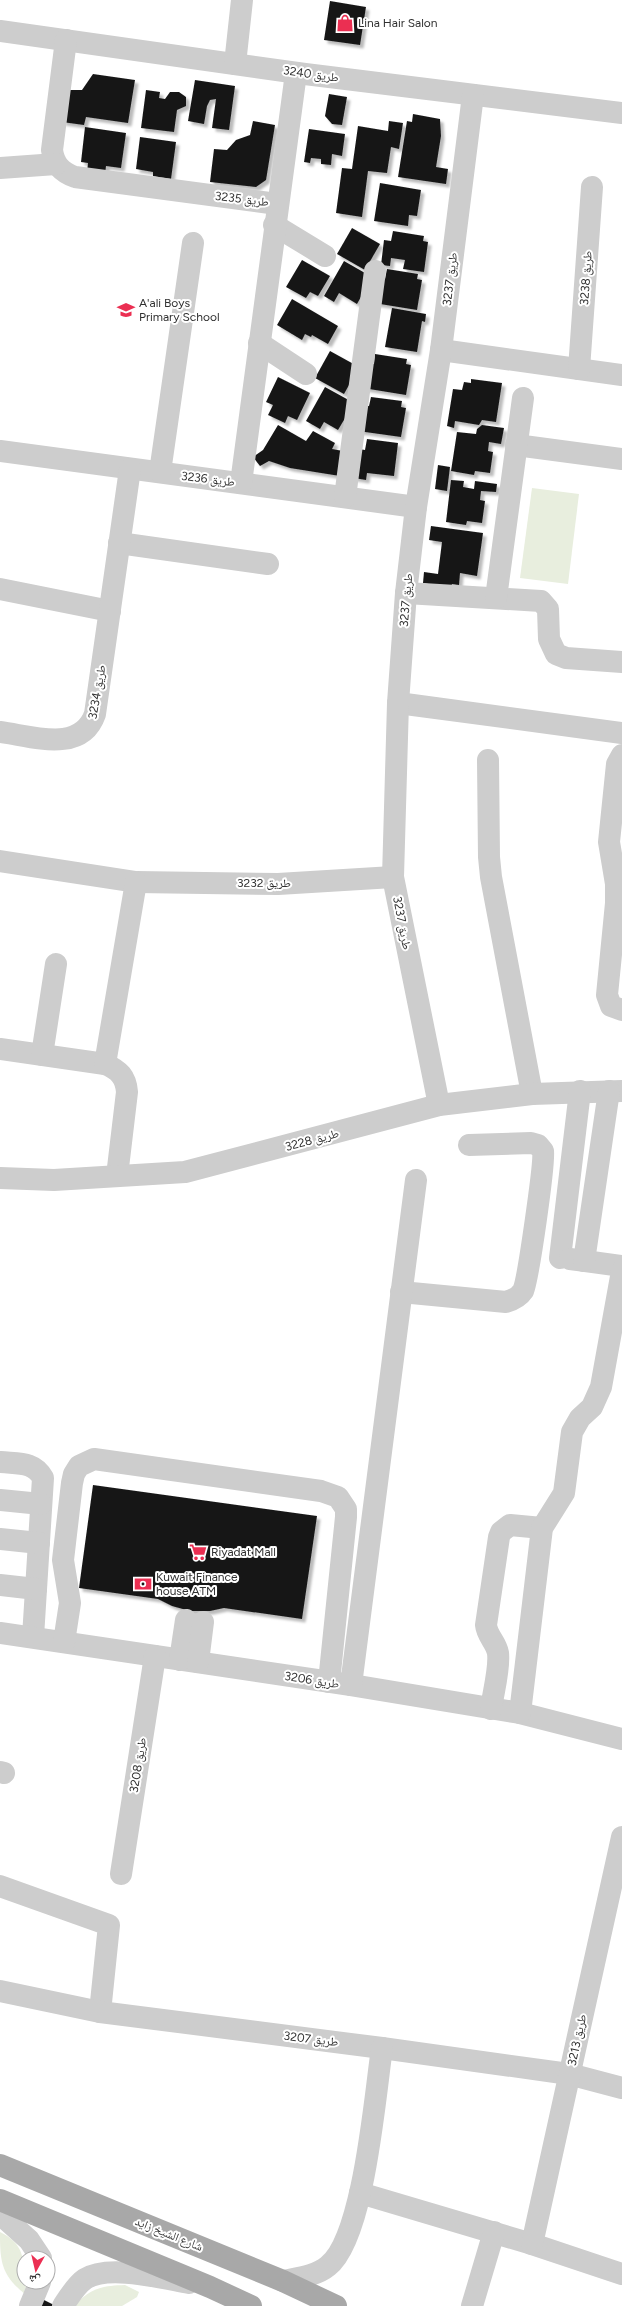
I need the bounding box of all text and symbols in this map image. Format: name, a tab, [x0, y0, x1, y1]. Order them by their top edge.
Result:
shop icon: Lina Hair Salon	[335, 13, 355, 33]
place label: Lina Hair Salon	[358, 16, 438, 30]
street label: طريق 3240	[282, 63, 340, 85]
street label: طريق 3235	[214, 189, 270, 209]
street label: طريق 3238	[577, 250, 595, 306]
street label: طريق 3237	[440, 251, 460, 307]
place label: A'ali Boys Primary School	[139, 296, 220, 324]
school or university icon: A'ali Boys Primary School	[116, 300, 136, 320]
street label: طريق 3236	[180, 469, 236, 489]
street label: طريق 3237	[397, 573, 416, 627]
street label: طريق 3234	[85, 664, 109, 720]
street label: طريق 3232	[237, 876, 291, 890]
street label: طريق 3237	[390, 895, 414, 951]
street label: طريق 3228	[284, 1126, 340, 1154]
supermarket icon: Riyadat Mall	[188, 1542, 208, 1562]
place label: Riyadat Mall	[211, 1545, 276, 1559]
place label: Kuwait Finance house ATM	[156, 1570, 238, 1598]
bank icon: Kuwait Finance house ATM	[133, 1574, 153, 1594]
street label: طريق 3206	[284, 1669, 340, 1691]
street label: طريق 3208	[127, 1736, 149, 1794]
street label: طريق 3213	[565, 2013, 589, 2067]
street label: طريق 3207	[283, 2029, 339, 2050]
street label: شارع الشيخ زايد	[133, 2214, 205, 2255]
north arrow	[16, 2250, 56, 2290]
text: ش	[28, 2271, 42, 2287]

